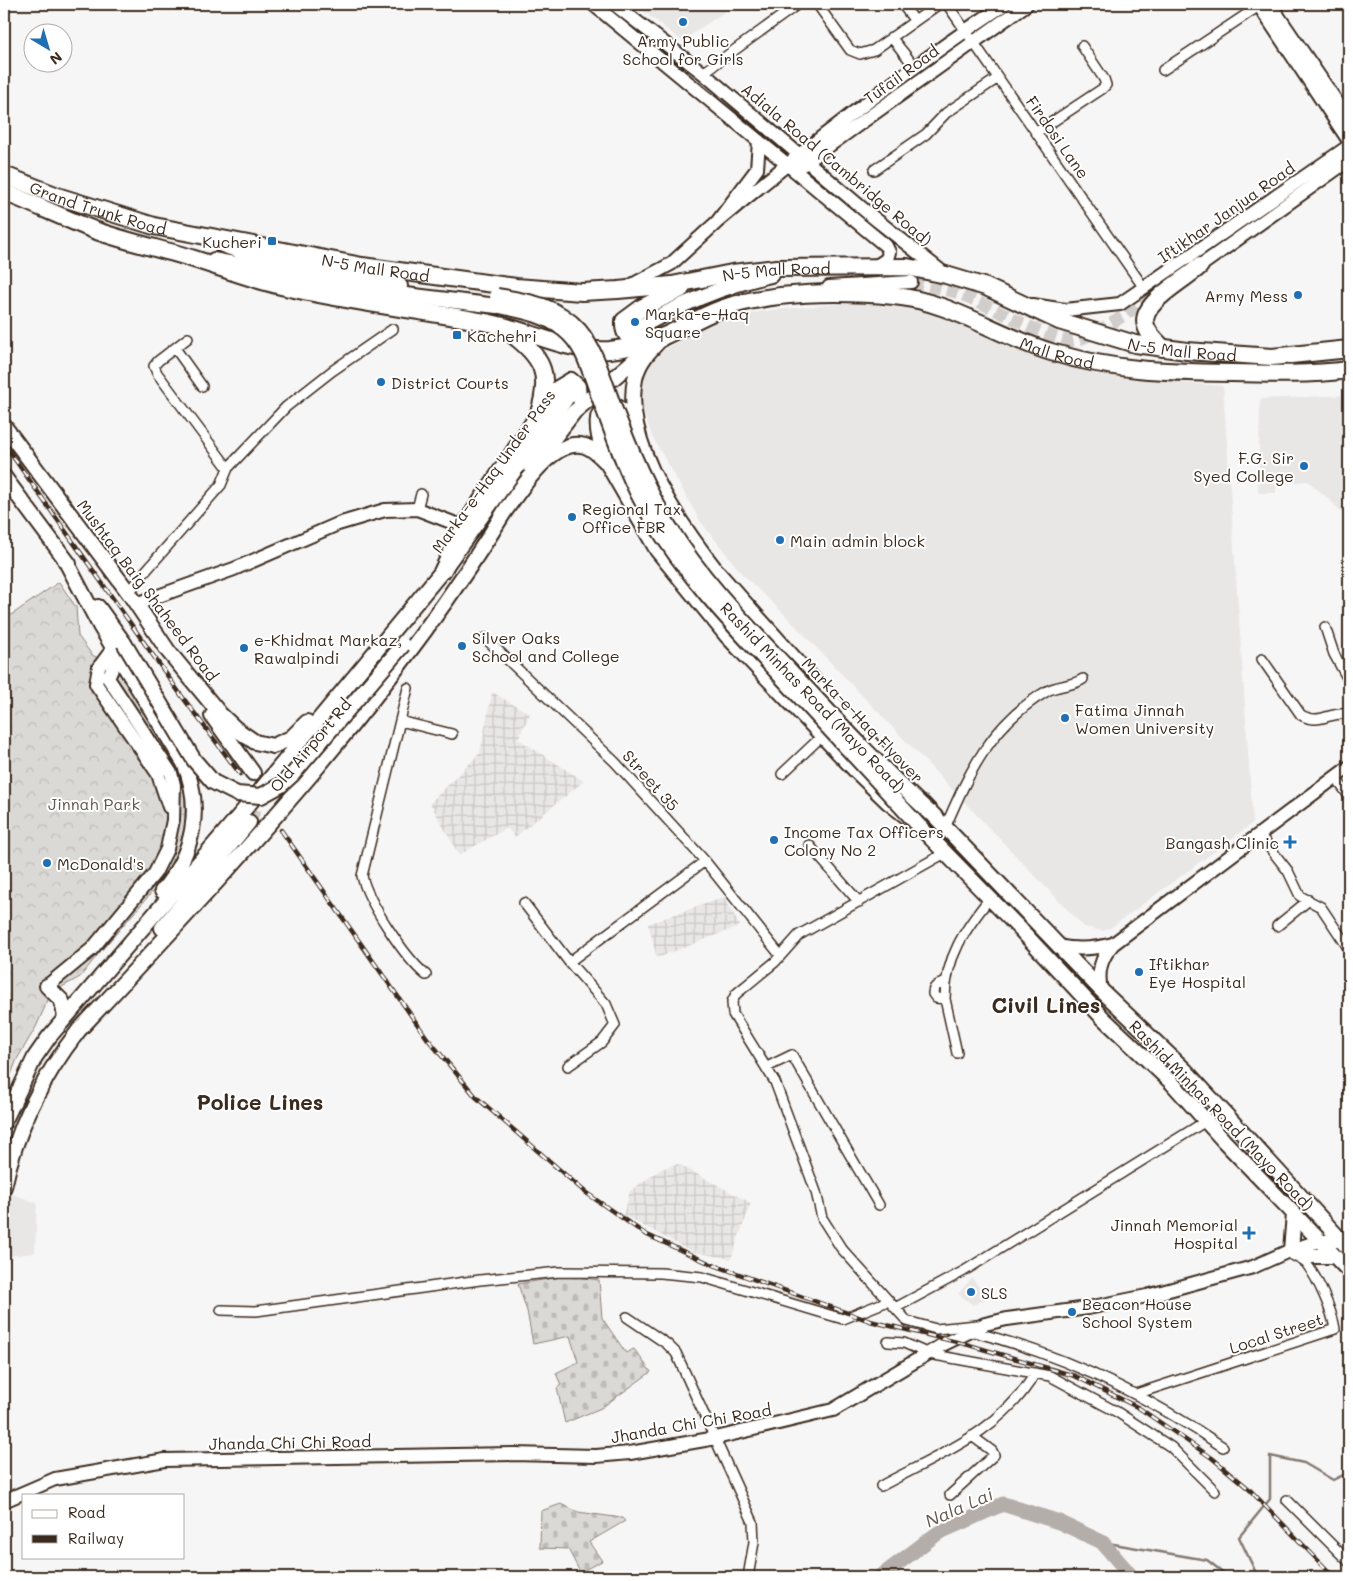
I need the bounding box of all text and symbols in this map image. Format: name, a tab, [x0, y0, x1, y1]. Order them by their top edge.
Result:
marker: Army Public School for Girls	[677, 16, 689, 28]
north arrow	[22, 22, 72, 72]
place label: Army Public School for Girls	[623, 30, 744, 69]
street label: Tufail Road	[859, 40, 943, 108]
text: N	[46, 48, 66, 69]
street label: Adiala Road (Cambridge Road)	[737, 78, 937, 250]
street label: Firdosi Lane	[1022, 91, 1094, 183]
street label: Iftikhar Janjua Road	[1153, 157, 1299, 267]
street label: Grand Trunk Road	[27, 176, 168, 239]
place label: Kucheri	[202, 231, 262, 252]
marker: Kucheri	[266, 235, 278, 247]
street label: N-5 Mall Road	[320, 248, 431, 286]
street label: N-5 Mall Road	[720, 257, 831, 285]
place label: Army Mess	[1204, 285, 1288, 306]
marker: Army Mess	[1292, 289, 1304, 301]
place label: Marka-e-Haq Square	[645, 303, 749, 342]
marker: Marka-e-Haq Square	[629, 316, 641, 328]
place label: Kachehri	[467, 325, 537, 346]
marker: Kachehri	[451, 329, 463, 341]
street label: Mall Road	[1017, 331, 1096, 373]
street label: N-5 Mall Road	[1126, 332, 1237, 365]
place label: District Courts	[391, 372, 509, 393]
marker: District Courts	[375, 376, 387, 388]
street label: Marka-e-Haq Under Pass	[426, 385, 560, 557]
place label: F.G. Sir Syed College	[1193, 447, 1294, 486]
marker: F.G. Sir Syed College	[1298, 460, 1310, 472]
street label: Mushtaq Baig Shaheed Road	[73, 495, 223, 685]
place label: Regional Tax Office FBR	[582, 498, 681, 537]
marker: Regional Tax Office FBR	[566, 511, 578, 523]
place label: Main admin block	[790, 530, 925, 551]
marker: Main admin block	[774, 534, 786, 546]
street label: Rashid Minhas Road (Mayo Road)	[716, 597, 910, 797]
place label: Silver Oaks School and College	[472, 627, 620, 666]
place label: e-Khidmat Markaz, Rawalpindi	[254, 629, 402, 668]
marker: Silver Oaks School and College	[456, 640, 468, 652]
marker: e-Khidmat Markaz, Rawalpindi	[238, 642, 250, 654]
street label: Marka-e-Haq Flyover	[798, 653, 928, 787]
street label: Old Airport Rd	[265, 694, 355, 796]
place label: Fatima Jinnah Women University	[1075, 699, 1214, 738]
marker: Fatima Jinnah Women University	[1059, 712, 1071, 724]
street label: Street 35	[618, 745, 684, 815]
park label: Jinnah Park	[48, 793, 140, 814]
place label: Income Tax Officers Colony No 2	[784, 821, 944, 860]
place label: Bangash Clinic	[1166, 832, 1279, 853]
marker: Income Tax Officers Colony No 2	[768, 834, 780, 846]
marker: Bangash Clinic	[1283, 835, 1297, 849]
place label: McDonald's	[57, 853, 144, 874]
marker: McDonald's	[41, 857, 53, 869]
place label: Iftikhar Eye Hospital	[1149, 953, 1246, 992]
marker: Iftikhar Eye Hospital	[1133, 966, 1145, 978]
district label: Civil Lines	[992, 991, 1100, 1018]
street label: Rashid Minhas Road (Mayo Road)	[1125, 1015, 1319, 1215]
district label: Police Lines	[197, 1088, 323, 1115]
place label: Jinnah Memorial Hospital	[1111, 1214, 1238, 1253]
marker: Jinnah Memorial Hospital	[1242, 1226, 1256, 1240]
place label: SLS	[981, 1282, 1007, 1303]
marker: SLS	[965, 1286, 977, 1298]
place label: Beacon House School System	[1082, 1293, 1192, 1332]
marker: Beacon House School System	[1066, 1306, 1078, 1318]
street label: Local Street	[1226, 1308, 1326, 1358]
street label: Jhanda Chi Chi Road	[609, 1399, 773, 1447]
street label: Jhanda Chi Chi Road	[208, 1430, 372, 1454]
water label: Nala Lai	[921, 1481, 997, 1533]
legend	[22, 1494, 185, 1558]
text: Road	[68, 1502, 105, 1522]
text: Railway	[68, 1528, 124, 1548]

